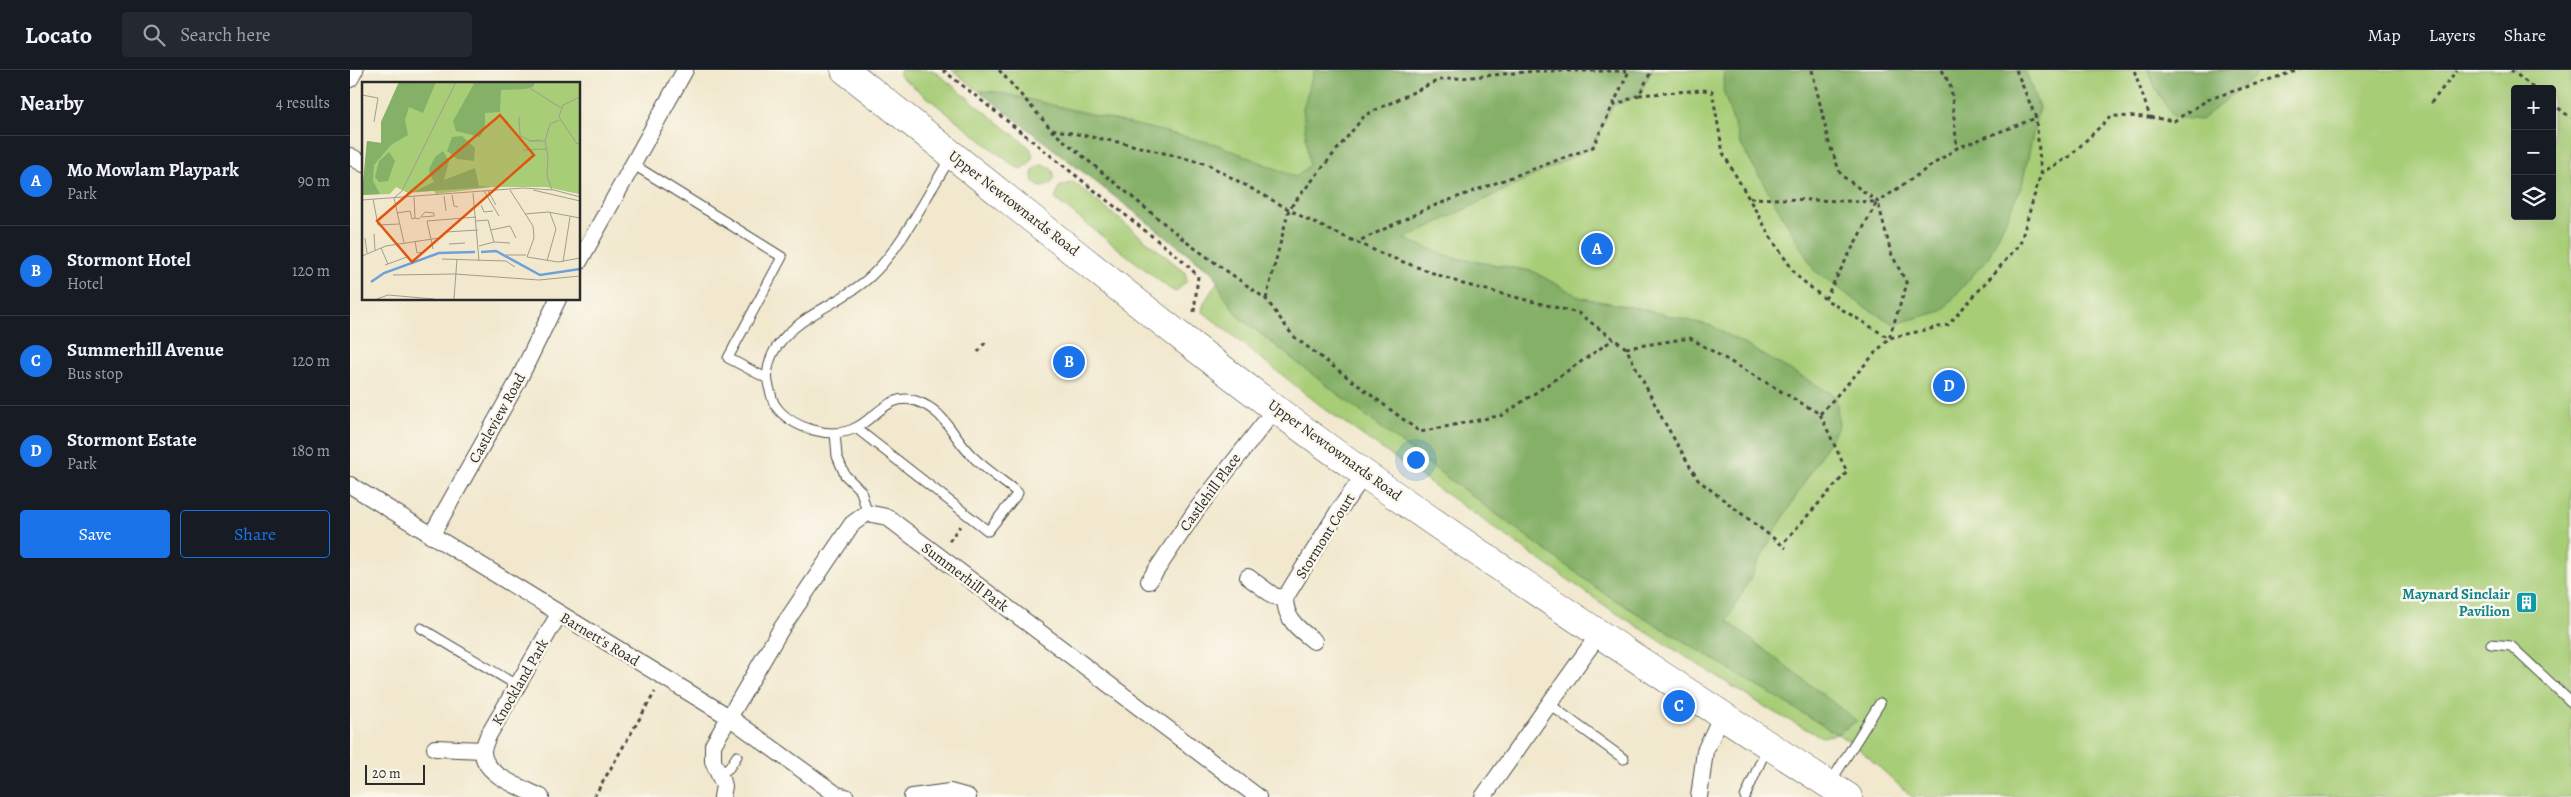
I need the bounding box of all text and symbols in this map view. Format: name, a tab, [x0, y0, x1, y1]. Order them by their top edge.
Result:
search box	[122, 12, 472, 57]
text: Locato	[25, 19, 92, 51]
icon: search	[140, 21, 168, 49]
text: Search here	[180, 22, 271, 48]
text: Map	[2368, 23, 2401, 47]
text: Layers	[2429, 23, 2476, 47]
text: Share	[2504, 23, 2546, 47]
inset map	[362, 82, 580, 300]
map controls	[2511, 85, 2556, 220]
button: +	[2511, 85, 2556, 130]
text: Nearby	[20, 89, 83, 117]
text: 4 results	[276, 92, 330, 114]
button: −	[2511, 130, 2556, 175]
street label: Upper Newtownards Road	[944, 146, 1084, 261]
text: Mo Mowlam Playpark	[67, 157, 239, 183]
text: A	[31, 170, 41, 192]
text: 90 m	[298, 170, 330, 192]
button: layers	[2511, 175, 2556, 220]
text: Park	[67, 183, 97, 205]
pin: A	[1581, 230, 1613, 268]
text: Stormont Hotel	[67, 247, 191, 273]
text: B	[31, 260, 41, 282]
text: 120 m	[292, 260, 330, 282]
text: Hotel	[67, 273, 103, 295]
text: Summerhill Avenue	[67, 337, 224, 363]
pin: B	[1053, 343, 1085, 381]
text: C	[31, 350, 41, 372]
text: 120 m	[292, 350, 330, 372]
text: Bus stop	[67, 363, 123, 385]
pin: D	[1933, 367, 1965, 405]
street label: Castleview Road	[464, 369, 530, 467]
street label: Upper Newtownards Road	[1264, 395, 1407, 506]
text: Stormont Estate	[67, 427, 197, 453]
text: D	[30, 440, 42, 462]
text: 180 m	[292, 440, 330, 462]
your location	[1403, 447, 1429, 473]
street label: Castlehill Place	[1175, 449, 1245, 535]
text: Park	[67, 453, 97, 475]
street label: Stormont Court	[1291, 489, 1359, 583]
button: Save	[20, 510, 170, 558]
button: Share	[180, 510, 330, 558]
street label: Summerhill Park	[917, 538, 1013, 617]
place label: Maynard Sinclair Pavilion	[2402, 584, 2511, 621]
building icon: Maynard Sinclair Pavilion	[2514, 591, 2538, 615]
street label: Barnett's Road	[557, 607, 644, 671]
street label: Knockland Park	[487, 635, 553, 729]
pin: C	[1663, 687, 1695, 725]
scale bar	[365, 762, 425, 785]
text: 20 m	[372, 764, 401, 783]

